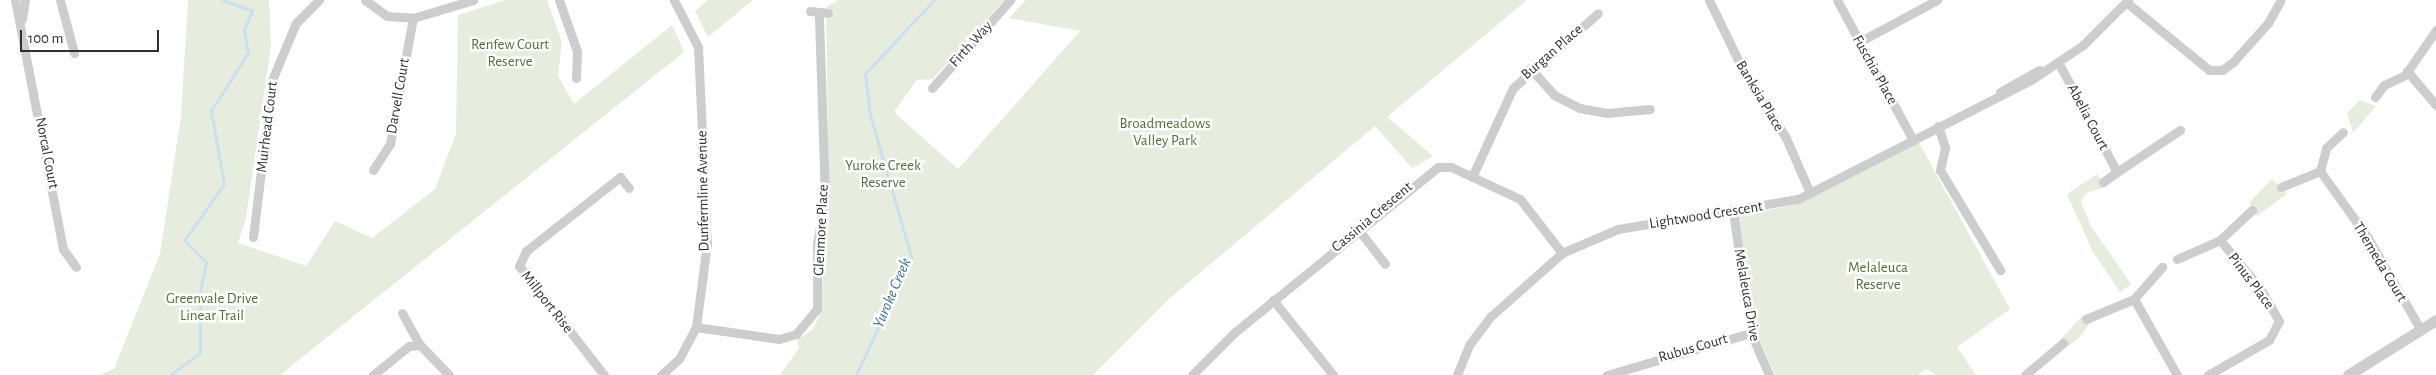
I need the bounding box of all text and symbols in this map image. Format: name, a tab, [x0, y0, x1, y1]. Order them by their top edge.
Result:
street label: Firth Way	[946, 17, 996, 71]
scale bar	[22, 20, 161, 52]
street label: Burgan Place	[1518, 20, 1586, 84]
text: 100 m	[28, 31, 63, 46]
street label: Fuschia Place	[1849, 32, 1901, 108]
park label: Renfew Court Reserve	[471, 35, 549, 70]
street label: Darvell Court	[383, 57, 413, 135]
street label: Banksia Place	[1732, 57, 1788, 135]
street label: Muirhead Court	[252, 80, 282, 174]
street label: Abelia Court	[2063, 81, 2113, 153]
park label: Broadmeadows Valley Park	[1119, 114, 1211, 149]
street label: Norcal Court	[31, 116, 63, 190]
street label: Dunfermline Avenue	[693, 130, 713, 252]
park label: Yuroke Creek Reserve	[845, 156, 921, 191]
street label: Cassinia Crescent	[1328, 178, 1416, 256]
street label: Glenmore Place	[810, 184, 832, 276]
street label: Lightwood Crescent	[1648, 197, 1764, 233]
street label: Themeda Court	[2349, 219, 2411, 305]
street label: Melaleuca Drive	[1730, 247, 1764, 343]
street label: Pinus Place	[2224, 249, 2278, 313]
water label: Yuroke Creek	[869, 255, 915, 331]
park label: Melaleuca Reserve	[1848, 258, 1908, 293]
street label: Millport Rise	[517, 267, 577, 337]
park label: Greenvale Drive Linear Trail	[166, 289, 258, 324]
street label: Rubus Court	[1656, 330, 1730, 366]

